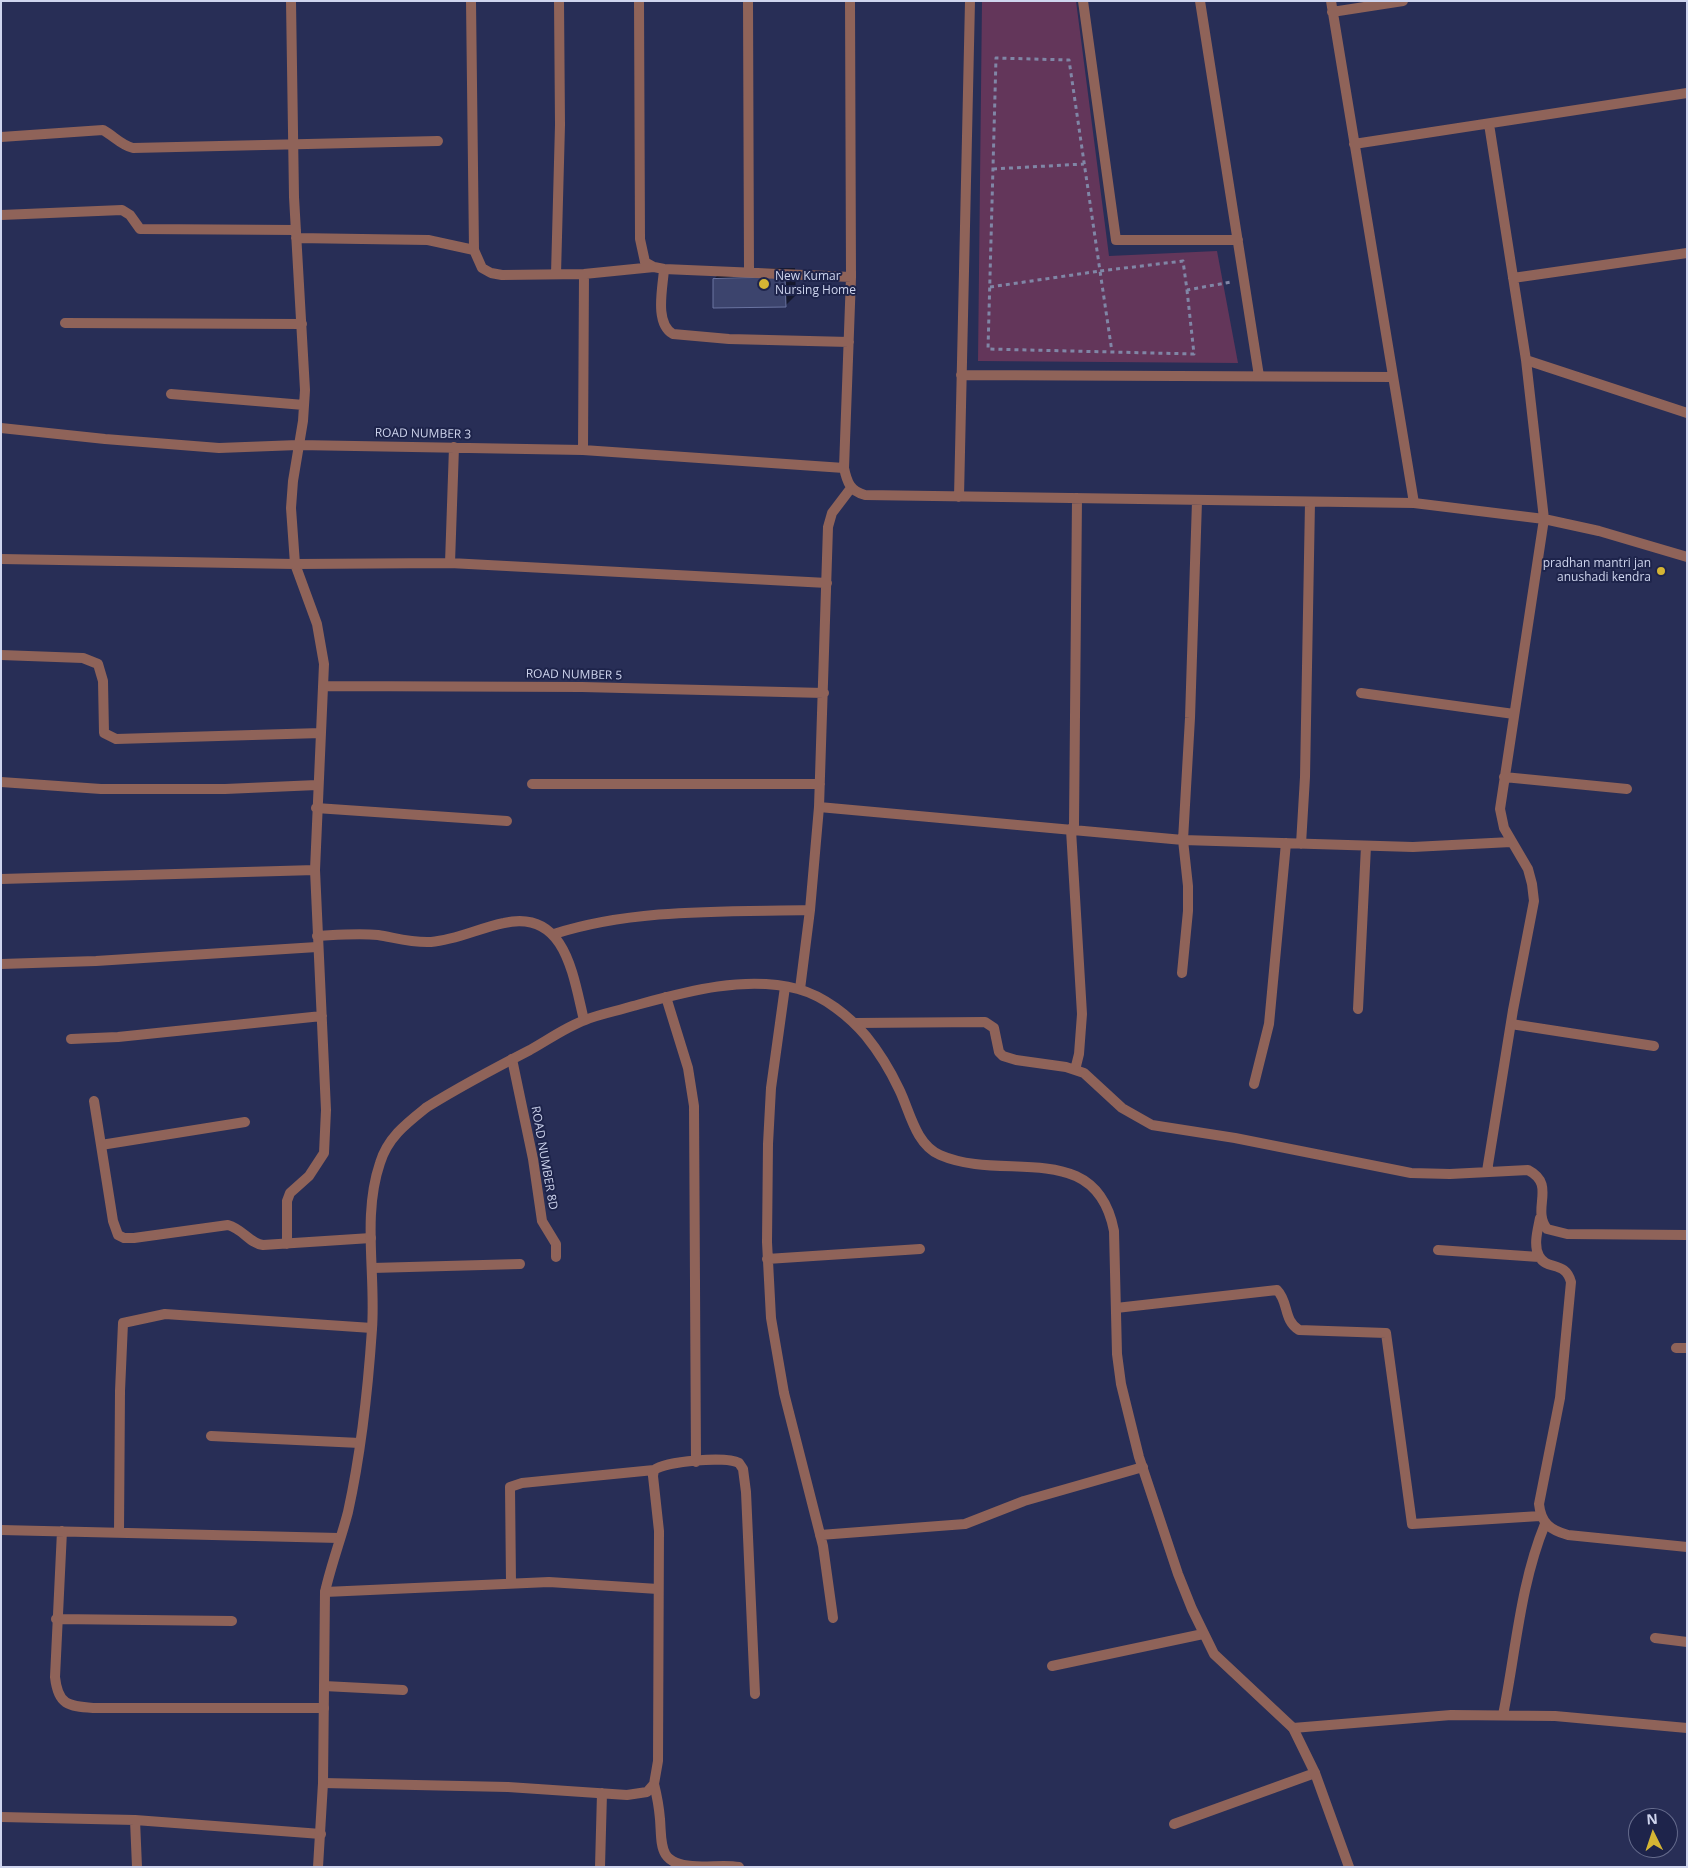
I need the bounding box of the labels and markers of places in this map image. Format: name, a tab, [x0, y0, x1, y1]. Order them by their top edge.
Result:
place label: New Kumar Nursing Home	[775, 270, 856, 298]
marker: New Kumar Nursing Home	[757, 277, 771, 291]
place label: pradhan mantri jan anushadi kendra	[1543, 557, 1651, 585]
marker: pradhan mantri jan anushadi kendra	[1655, 565, 1667, 577]

